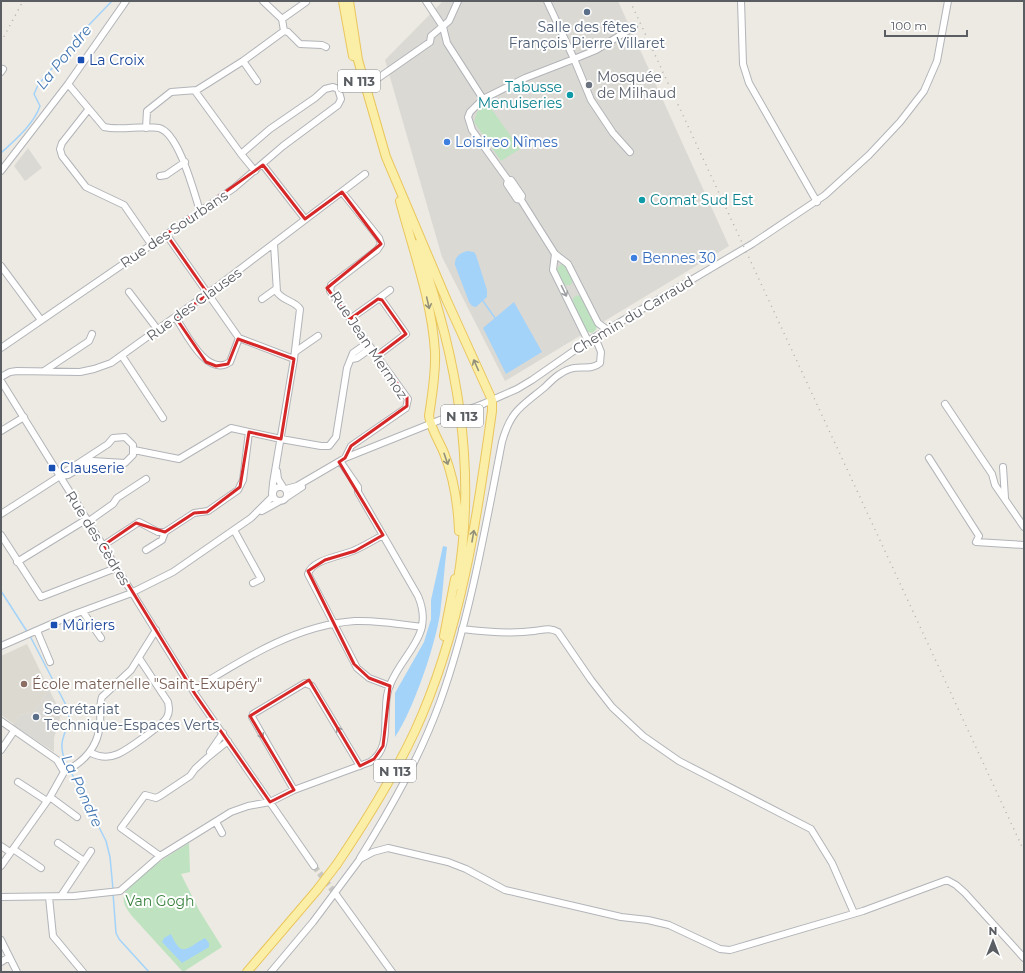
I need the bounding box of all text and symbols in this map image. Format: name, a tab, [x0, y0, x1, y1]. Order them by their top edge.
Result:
marker: Salle des fêtes François Pierre Villaret	[582, 7, 592, 17]
scale bar	[885, 12, 967, 38]
place label: Salle des fêtes François Pierre Villaret	[509, 18, 665, 52]
text: 100 m	[891, 18, 927, 33]
water label: La Pondre	[32, 20, 96, 93]
place label: La Croix	[89, 51, 145, 69]
marker: La Croix	[76, 55, 86, 65]
place label: Mosquée de Milhaud	[597, 68, 676, 102]
road number: N 113	[338, 70, 380, 92]
place label: Tabusse Menuiseries	[478, 78, 562, 112]
marker: Mosquée de Milhaud	[584, 80, 594, 90]
marker: Tabusse Menuiseries	[565, 90, 575, 100]
place label: Loisireo Nîmes	[455, 133, 558, 151]
marker: Loisireo Nîmes	[442, 137, 452, 147]
street label: Rue des Sourbans	[117, 186, 232, 272]
place label: Comat Sud Est	[650, 191, 754, 209]
marker: Comat Sud Est	[637, 195, 647, 205]
place label: Bennes 30	[642, 249, 716, 267]
marker: Bennes 30	[629, 253, 639, 263]
street label: Rue des Clauses	[143, 263, 245, 345]
street label: Chemin du Carraud	[569, 272, 697, 358]
one-way arrow	[560, 284, 568, 296]
street label: Rue Jean Mermoz	[326, 288, 412, 402]
one-way arrow	[424, 297, 432, 310]
one-way arrow	[471, 359, 479, 371]
road number: N 113	[441, 405, 483, 427]
one-way arrow	[443, 452, 450, 465]
place label: Clauserie	[60, 459, 124, 477]
marker: Clauserie	[47, 463, 57, 473]
street label: Rue des Cèdres	[62, 487, 134, 589]
one-way arrow	[469, 530, 477, 543]
place label: Mûriers	[62, 616, 115, 634]
marker: Mûriers	[49, 620, 59, 630]
place label: École maternelle "Saint-Exupéry"	[32, 675, 262, 693]
marker: École maternelle "Saint-Exupéry"	[19, 679, 29, 689]
place label: Secrétariat Technique-Espaces Verts	[44, 700, 220, 734]
marker: Secrétariat Technique-Espaces Verts	[31, 712, 41, 722]
one-way arrow	[335, 726, 343, 738]
one-way arrow	[256, 727, 264, 738]
water label: La Pondre	[57, 751, 108, 830]
road number: N 113	[374, 760, 416, 782]
park label: Van Gogh	[125, 892, 195, 910]
north arrow	[973, 921, 1013, 961]
text: N	[989, 924, 997, 938]

